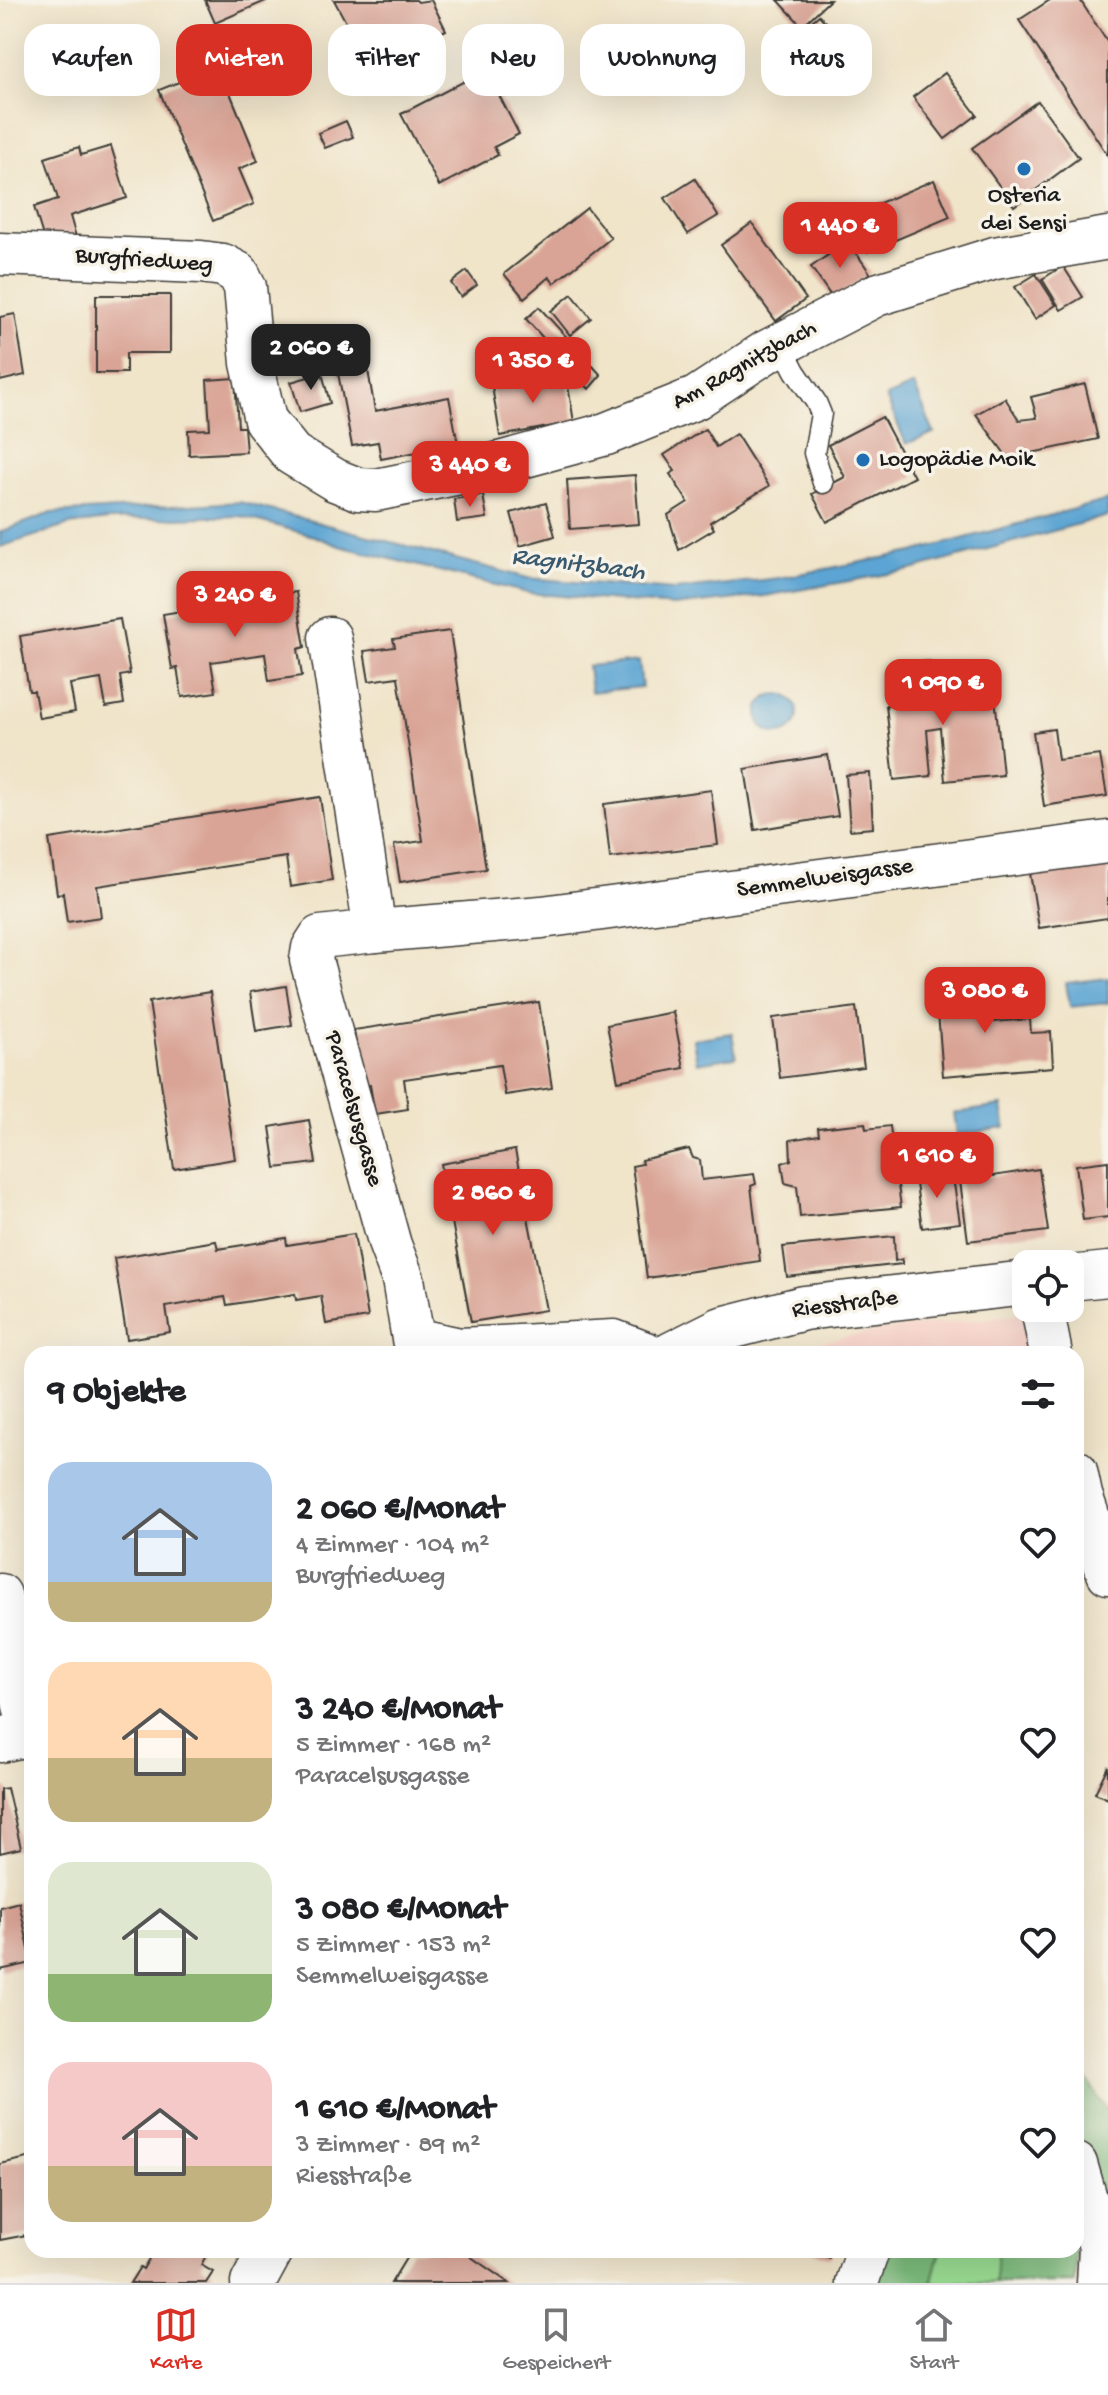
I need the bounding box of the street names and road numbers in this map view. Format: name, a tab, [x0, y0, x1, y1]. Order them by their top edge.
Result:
street label: Burgfriedweg	[73, 242, 214, 280]
street label: Am Ragnitzbach	[668, 314, 822, 418]
street label: Semmelweisgasse	[735, 852, 915, 906]
street label: Paracelsusgasse	[317, 1027, 389, 1191]
street label: Riesstraße	[790, 1284, 900, 1326]

